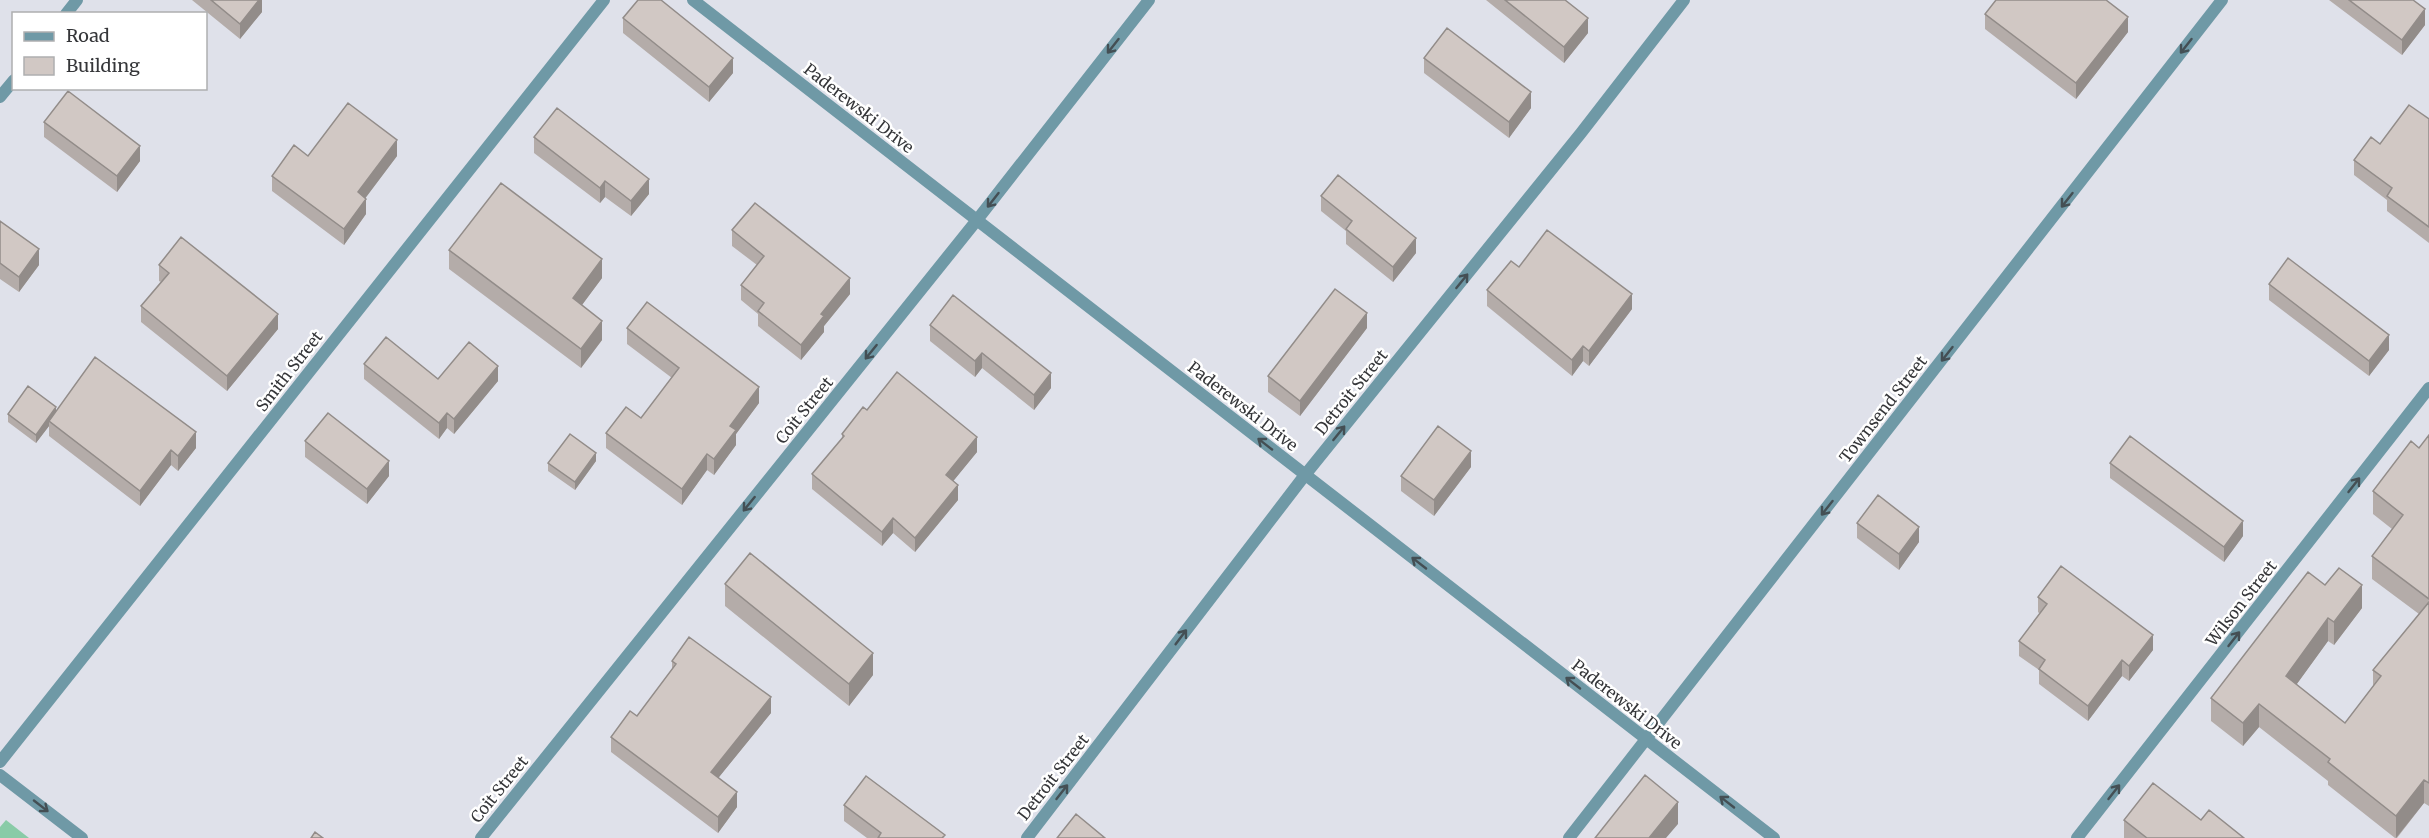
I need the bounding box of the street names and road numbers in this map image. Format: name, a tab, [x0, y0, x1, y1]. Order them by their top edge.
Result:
street label: Paderewski Drive	[800, 59, 918, 157]
street label: Smith Street	[251, 326, 327, 415]
street label: Detroit Street	[1311, 345, 1392, 439]
street label: Townsend Street	[1835, 351, 1931, 467]
street label: Paderewski Drive	[1184, 357, 1302, 455]
street label: Coit Street	[771, 372, 838, 447]
street label: Wilson Street	[2201, 556, 2281, 651]
street label: Paderewski Drive	[1568, 655, 1686, 753]
street label: Detroit Street	[1013, 729, 1093, 824]
street label: Coit Street	[466, 751, 533, 826]

